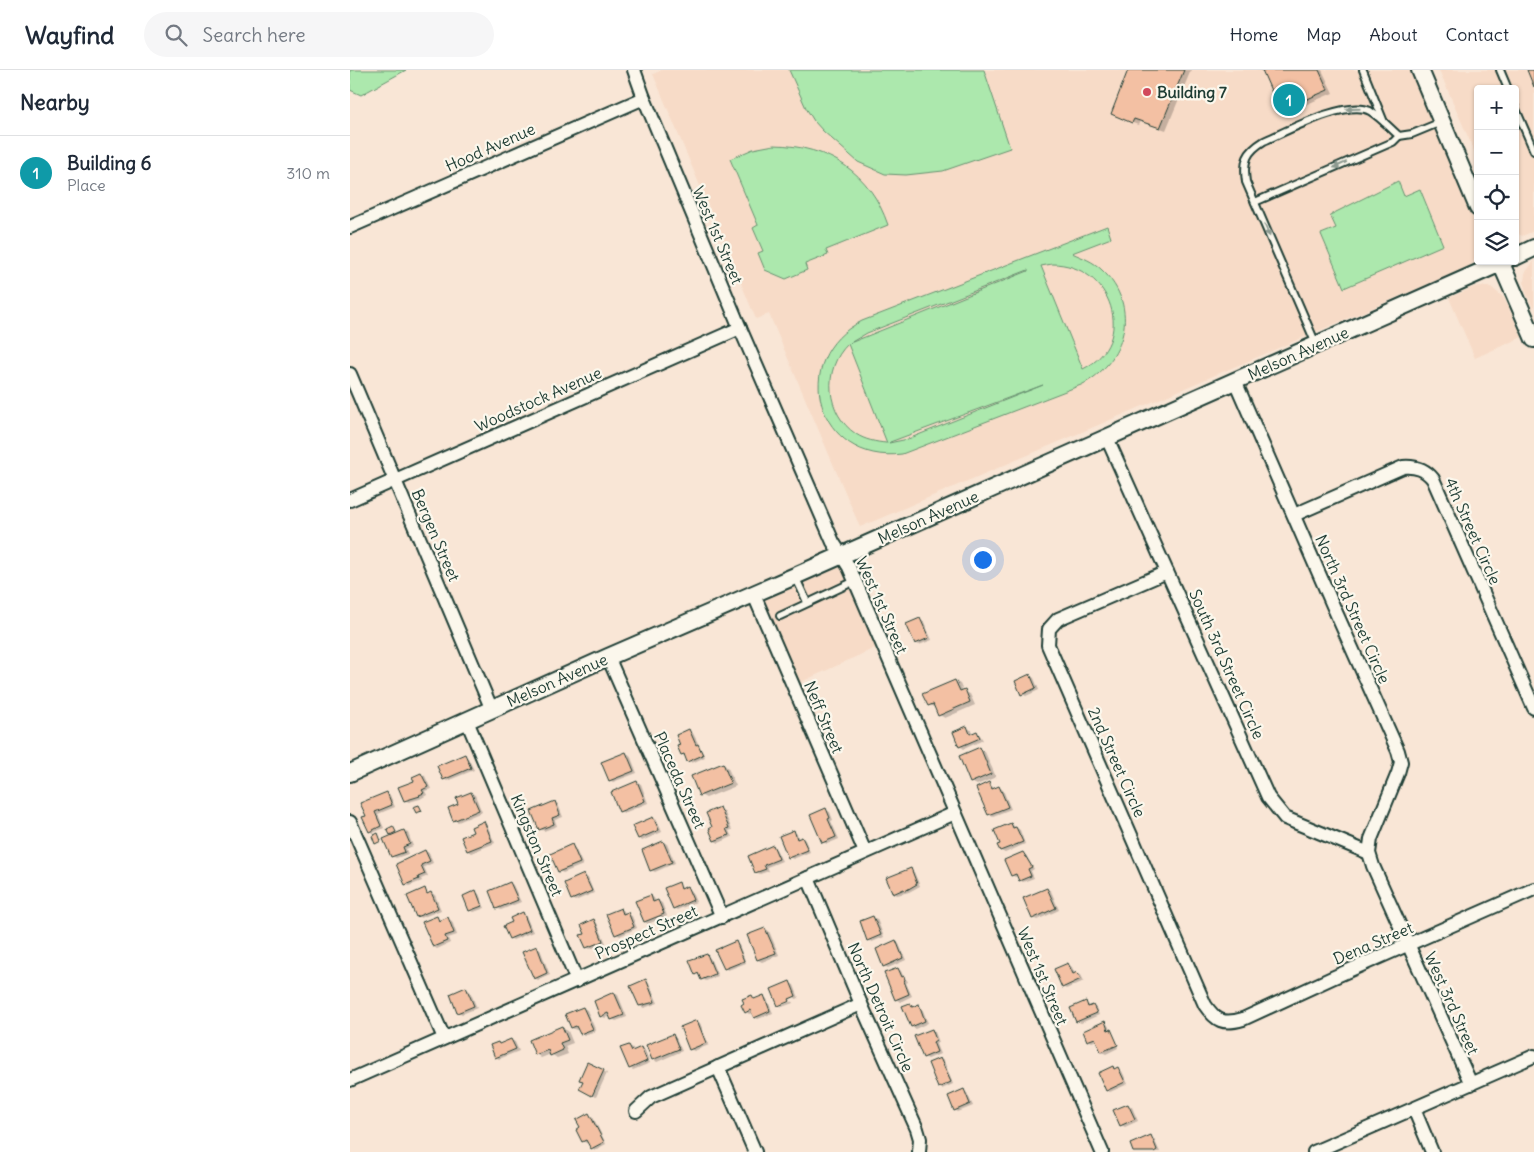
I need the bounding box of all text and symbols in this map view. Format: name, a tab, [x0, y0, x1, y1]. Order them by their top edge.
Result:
search box	[144, 12, 494, 57]
text: Wayfind	[25, 20, 114, 50]
icon: search	[162, 21, 190, 49]
text: Search here	[202, 23, 306, 47]
text: Home	[1230, 23, 1278, 46]
text: Map	[1306, 23, 1341, 46]
text: About	[1369, 23, 1417, 46]
text: Contact	[1445, 23, 1509, 46]
pin: 1	[1273, 81, 1305, 119]
place label: Building 7	[1157, 82, 1227, 103]
map controls	[1474, 85, 1519, 265]
button: +	[1474, 85, 1519, 130]
marker: Building 7	[1141, 86, 1153, 98]
text: Nearby	[20, 89, 90, 116]
one-way arrow	[1344, 105, 1360, 113]
street label: Hood Avenue	[442, 118, 538, 176]
button: −	[1474, 130, 1519, 175]
text: Building 6	[67, 151, 152, 175]
one-way arrow	[1333, 162, 1347, 170]
text: 1	[33, 163, 39, 183]
text: 310 m	[286, 163, 330, 183]
text: Place	[67, 175, 106, 195]
button: locate	[1474, 175, 1519, 220]
street label: West 1st Street	[688, 183, 748, 288]
button: layers	[1474, 220, 1519, 265]
one-way arrow	[1264, 223, 1272, 237]
street label: Melson Avenue	[1245, 322, 1351, 384]
street label: Woodstock Avenue	[471, 362, 605, 436]
street label: 4th Street Circle	[1440, 474, 1506, 588]
street label: Bergen Street	[407, 486, 465, 585]
street label: Melson Avenue	[875, 486, 981, 548]
street label: North 3rd Street Circle	[1311, 531, 1395, 687]
your location	[970, 547, 996, 573]
street label: West 1st Street	[852, 553, 913, 657]
street label: South 3rd Street Circle	[1185, 586, 1269, 742]
street label: Melson Avenue	[504, 649, 610, 711]
street label: Neff Street	[800, 678, 848, 757]
street label: 2nd Street Circle	[1084, 704, 1150, 820]
street label: Placeda Street	[650, 729, 710, 832]
street label: Kingston Street	[506, 791, 568, 900]
street label: Prospect Street	[592, 900, 701, 964]
street label: Dena Street	[1330, 917, 1417, 969]
street label: West 1st Street	[1013, 924, 1073, 1029]
street label: North Detroit Circle	[844, 939, 918, 1075]
street label: West 3rd Street	[1420, 948, 1484, 1058]

